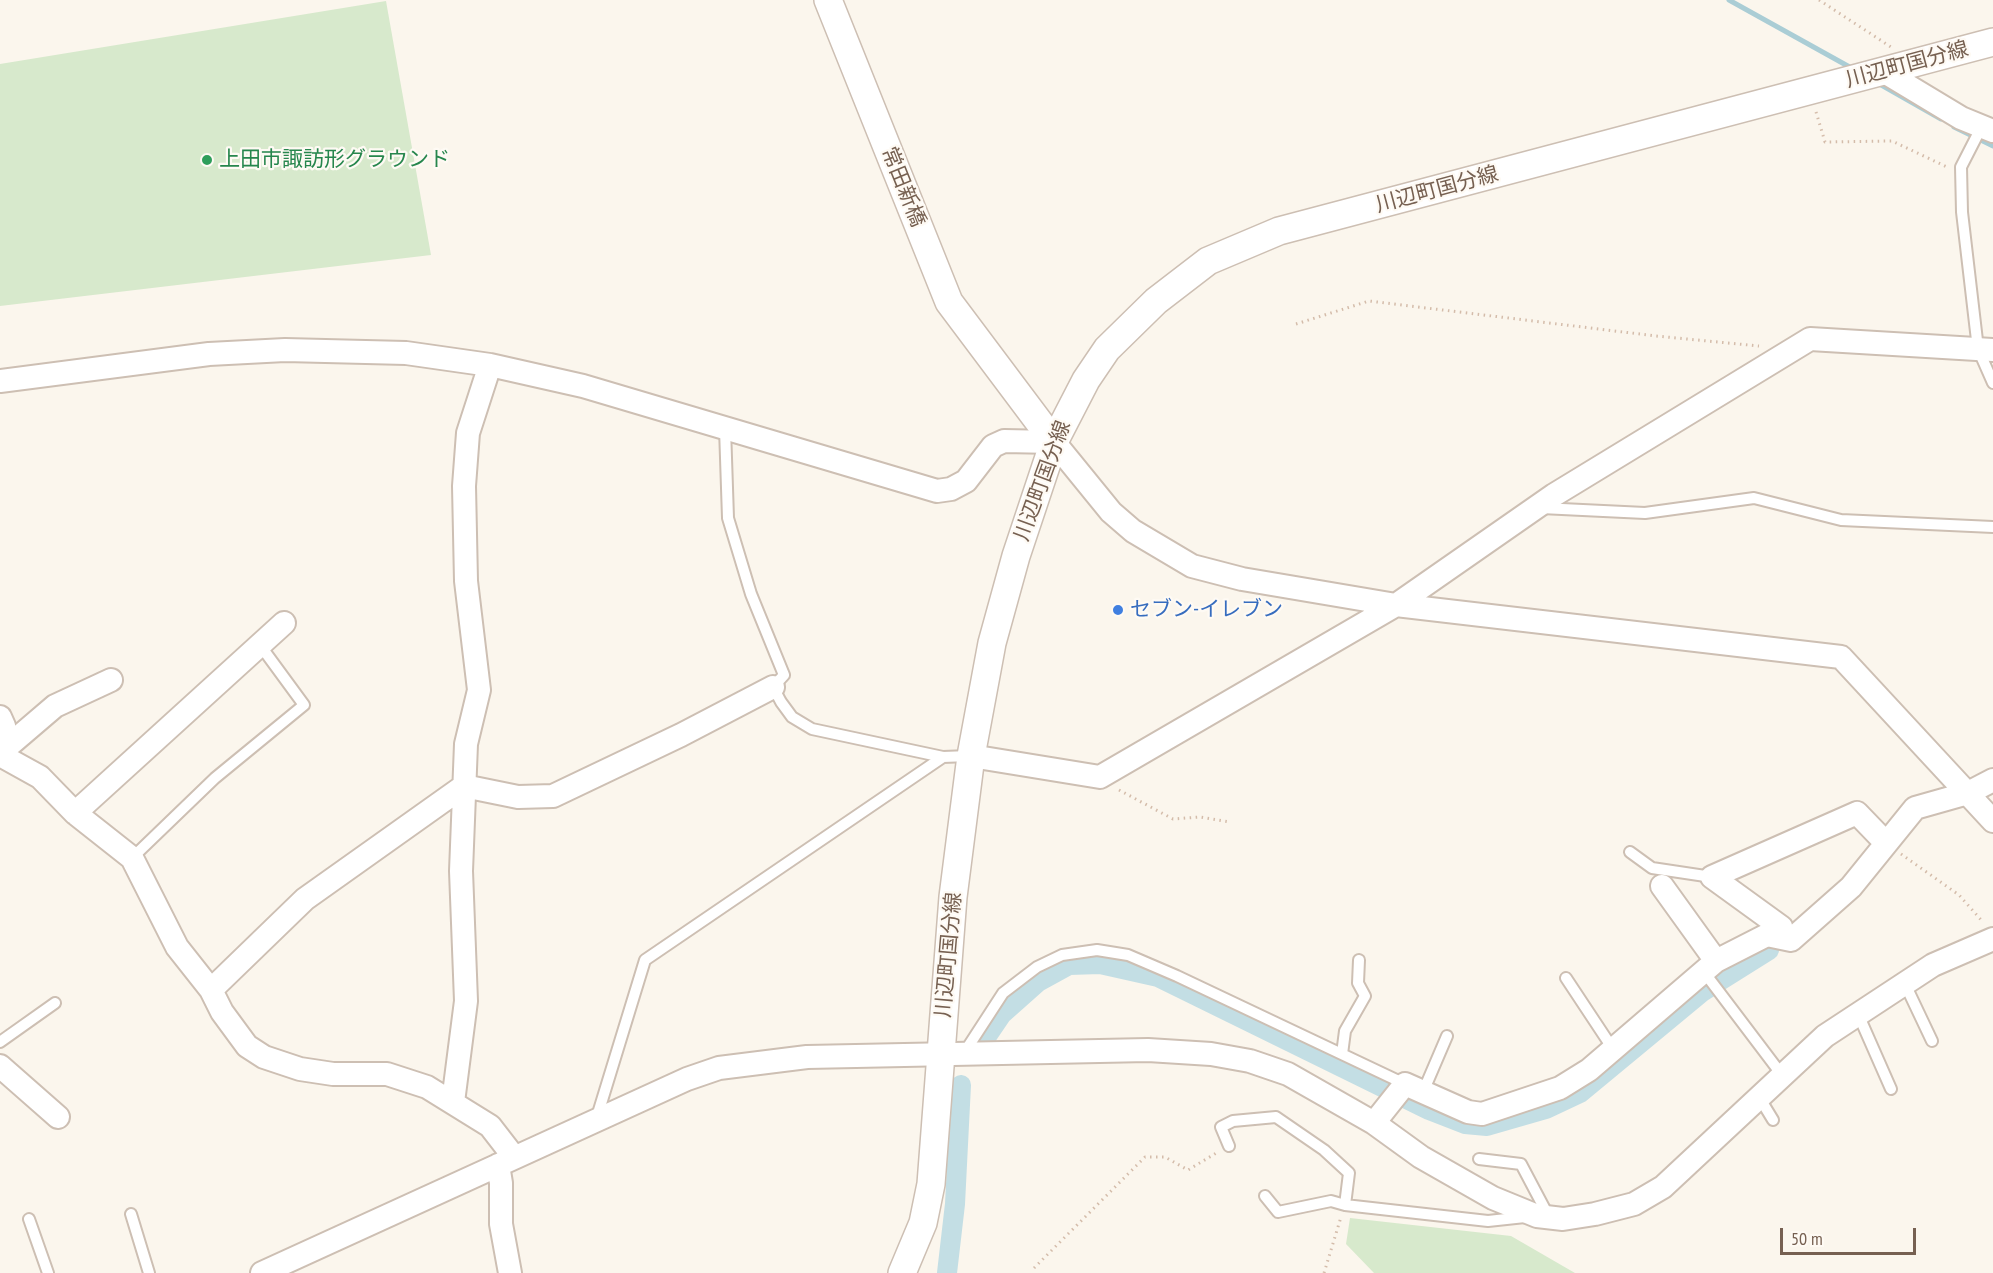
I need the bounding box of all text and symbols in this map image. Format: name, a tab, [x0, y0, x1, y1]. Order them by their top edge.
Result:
street label: 川辺町国分線	[1843, 37, 1971, 93]
street label: 常田新橋	[876, 143, 930, 231]
place label: 上田市諏訪形グラウンド	[219, 147, 450, 173]
marker: 上田市諏訪形グラウンド	[200, 153, 214, 167]
street label: 川辺町国分線	[1373, 162, 1501, 218]
street label: 川辺町国分線	[1010, 417, 1076, 545]
place label: セブン-イレブン	[1130, 597, 1283, 623]
marker: セブン-イレブン	[1111, 603, 1125, 617]
street label: 川辺町国分線	[931, 891, 967, 1019]
scale bar	[1783, 1216, 1920, 1254]
text: 50 m	[1791, 1227, 1823, 1250]

